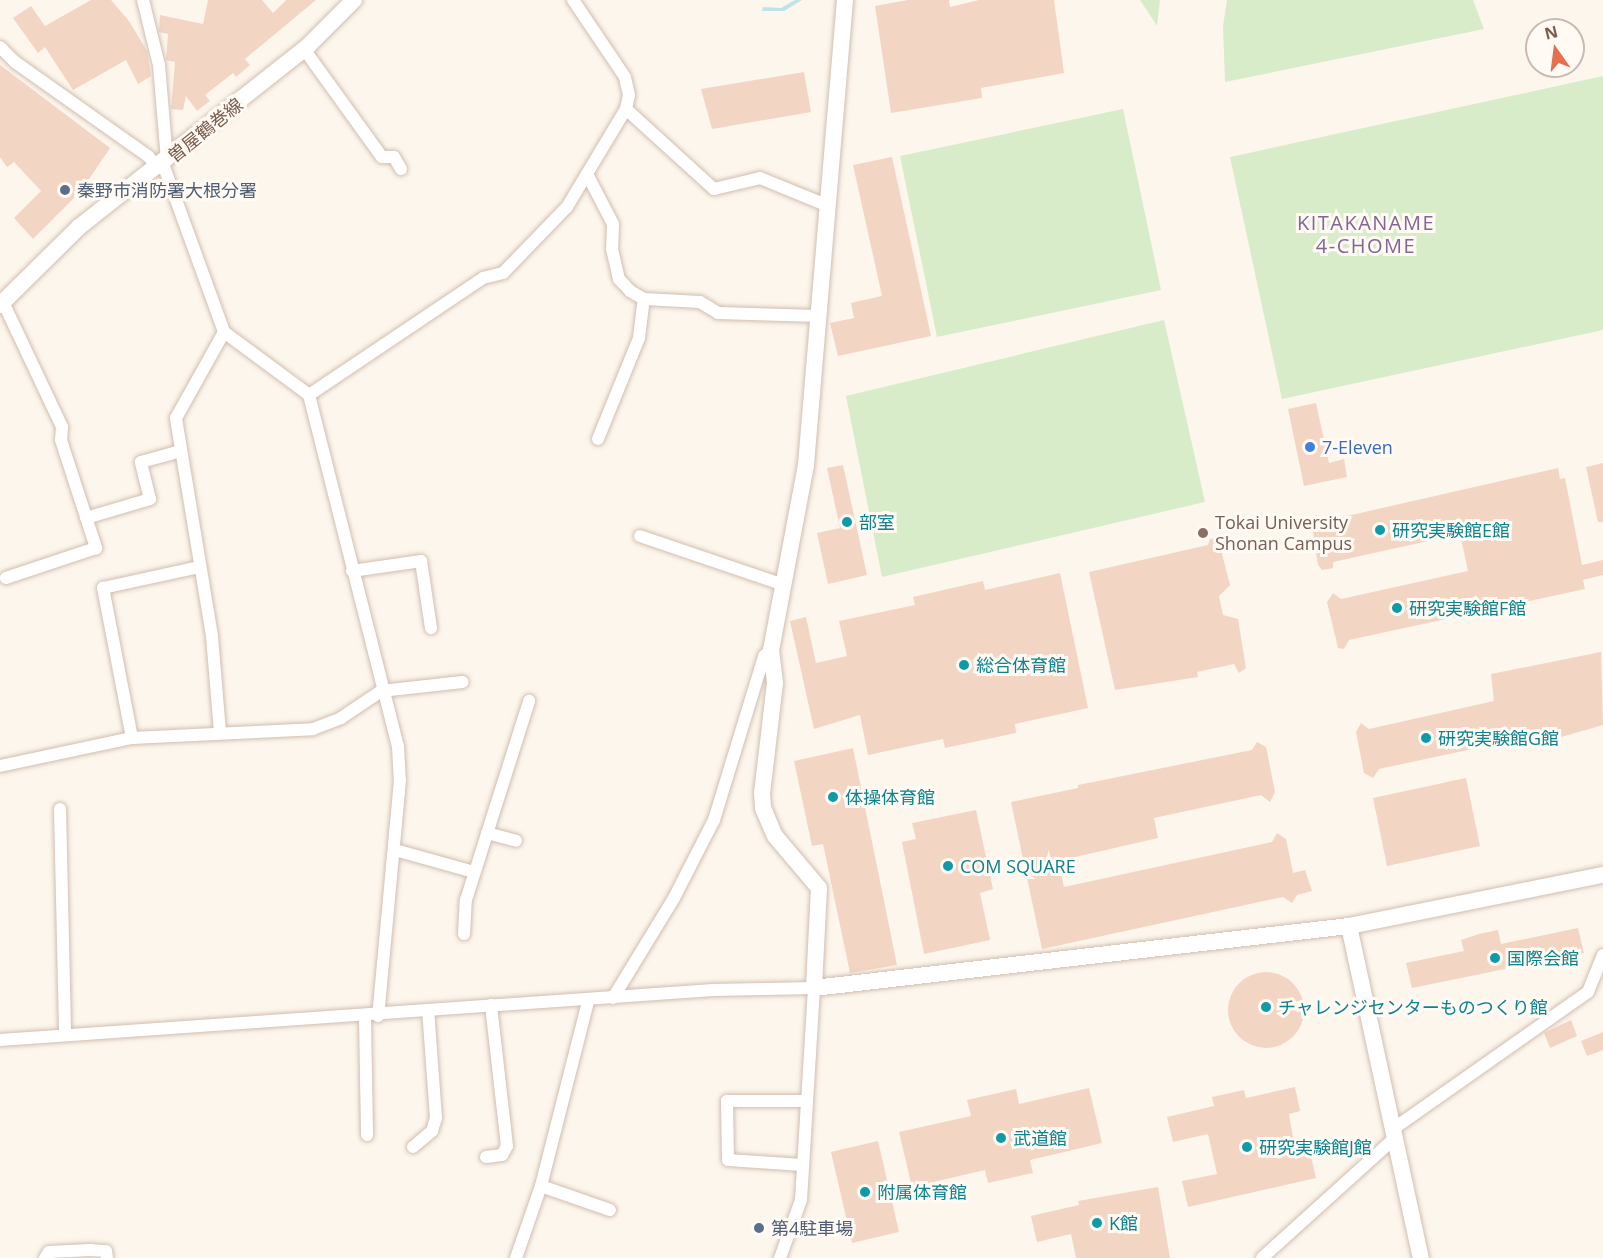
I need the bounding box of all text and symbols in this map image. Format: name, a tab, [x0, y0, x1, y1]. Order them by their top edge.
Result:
north arrow	[1525, 18, 1585, 78]
text: N	[1542, 20, 1560, 45]
street label: 曽屋鶴巻線	[163, 93, 247, 167]
place label: 秦野市消防署大根分署	[77, 179, 257, 201]
marker: 秦野市消防署大根分署	[58, 183, 72, 197]
district label: KITAKANAME 4-CHOME	[1297, 211, 1435, 258]
place label: 7-Eleven	[1322, 436, 1393, 458]
marker: 7-Eleven	[1303, 440, 1317, 454]
place label: 部室	[859, 511, 895, 533]
place label: Tokai University Shonan Campus	[1215, 512, 1352, 554]
marker: 部室	[840, 515, 854, 529]
place label: 研究実験館E館	[1392, 519, 1510, 541]
marker: 研究実験館E館	[1373, 523, 1387, 537]
marker: Tokai University Shonan Campus	[1196, 526, 1210, 540]
place label: 研究実験館F館	[1409, 597, 1526, 619]
marker: 研究実験館F館	[1390, 601, 1404, 615]
place label: 総合体育館	[976, 654, 1066, 676]
marker: 総合体育館	[957, 658, 971, 672]
place label: 研究実験館G館	[1438, 727, 1559, 749]
marker: 研究実験館G館	[1419, 731, 1433, 745]
place label: 体操体育館	[845, 786, 935, 808]
marker: 体操体育館	[826, 790, 840, 804]
place label: COM SQUARE	[960, 855, 1076, 877]
marker: COM SQUARE	[941, 859, 955, 873]
place label: 国際会館	[1507, 947, 1579, 969]
marker: 国際会館	[1488, 951, 1502, 965]
place label: チャレンジセンターものつくり館	[1278, 996, 1548, 1018]
marker: チャレンジセンターものつくり館	[1259, 1000, 1273, 1014]
place label: 武道館	[1013, 1127, 1067, 1149]
marker: 武道館	[994, 1131, 1008, 1145]
place label: 研究実験館J館	[1259, 1136, 1372, 1158]
marker: 研究実験館J館	[1240, 1140, 1254, 1154]
place label: 附属体育館	[877, 1181, 967, 1203]
marker: 附属体育館	[858, 1185, 872, 1199]
place label: K館	[1109, 1212, 1138, 1234]
marker: K館	[1090, 1216, 1104, 1230]
place label: 第4駐車場	[771, 1217, 853, 1239]
marker: 第4駐車場	[752, 1221, 766, 1235]

